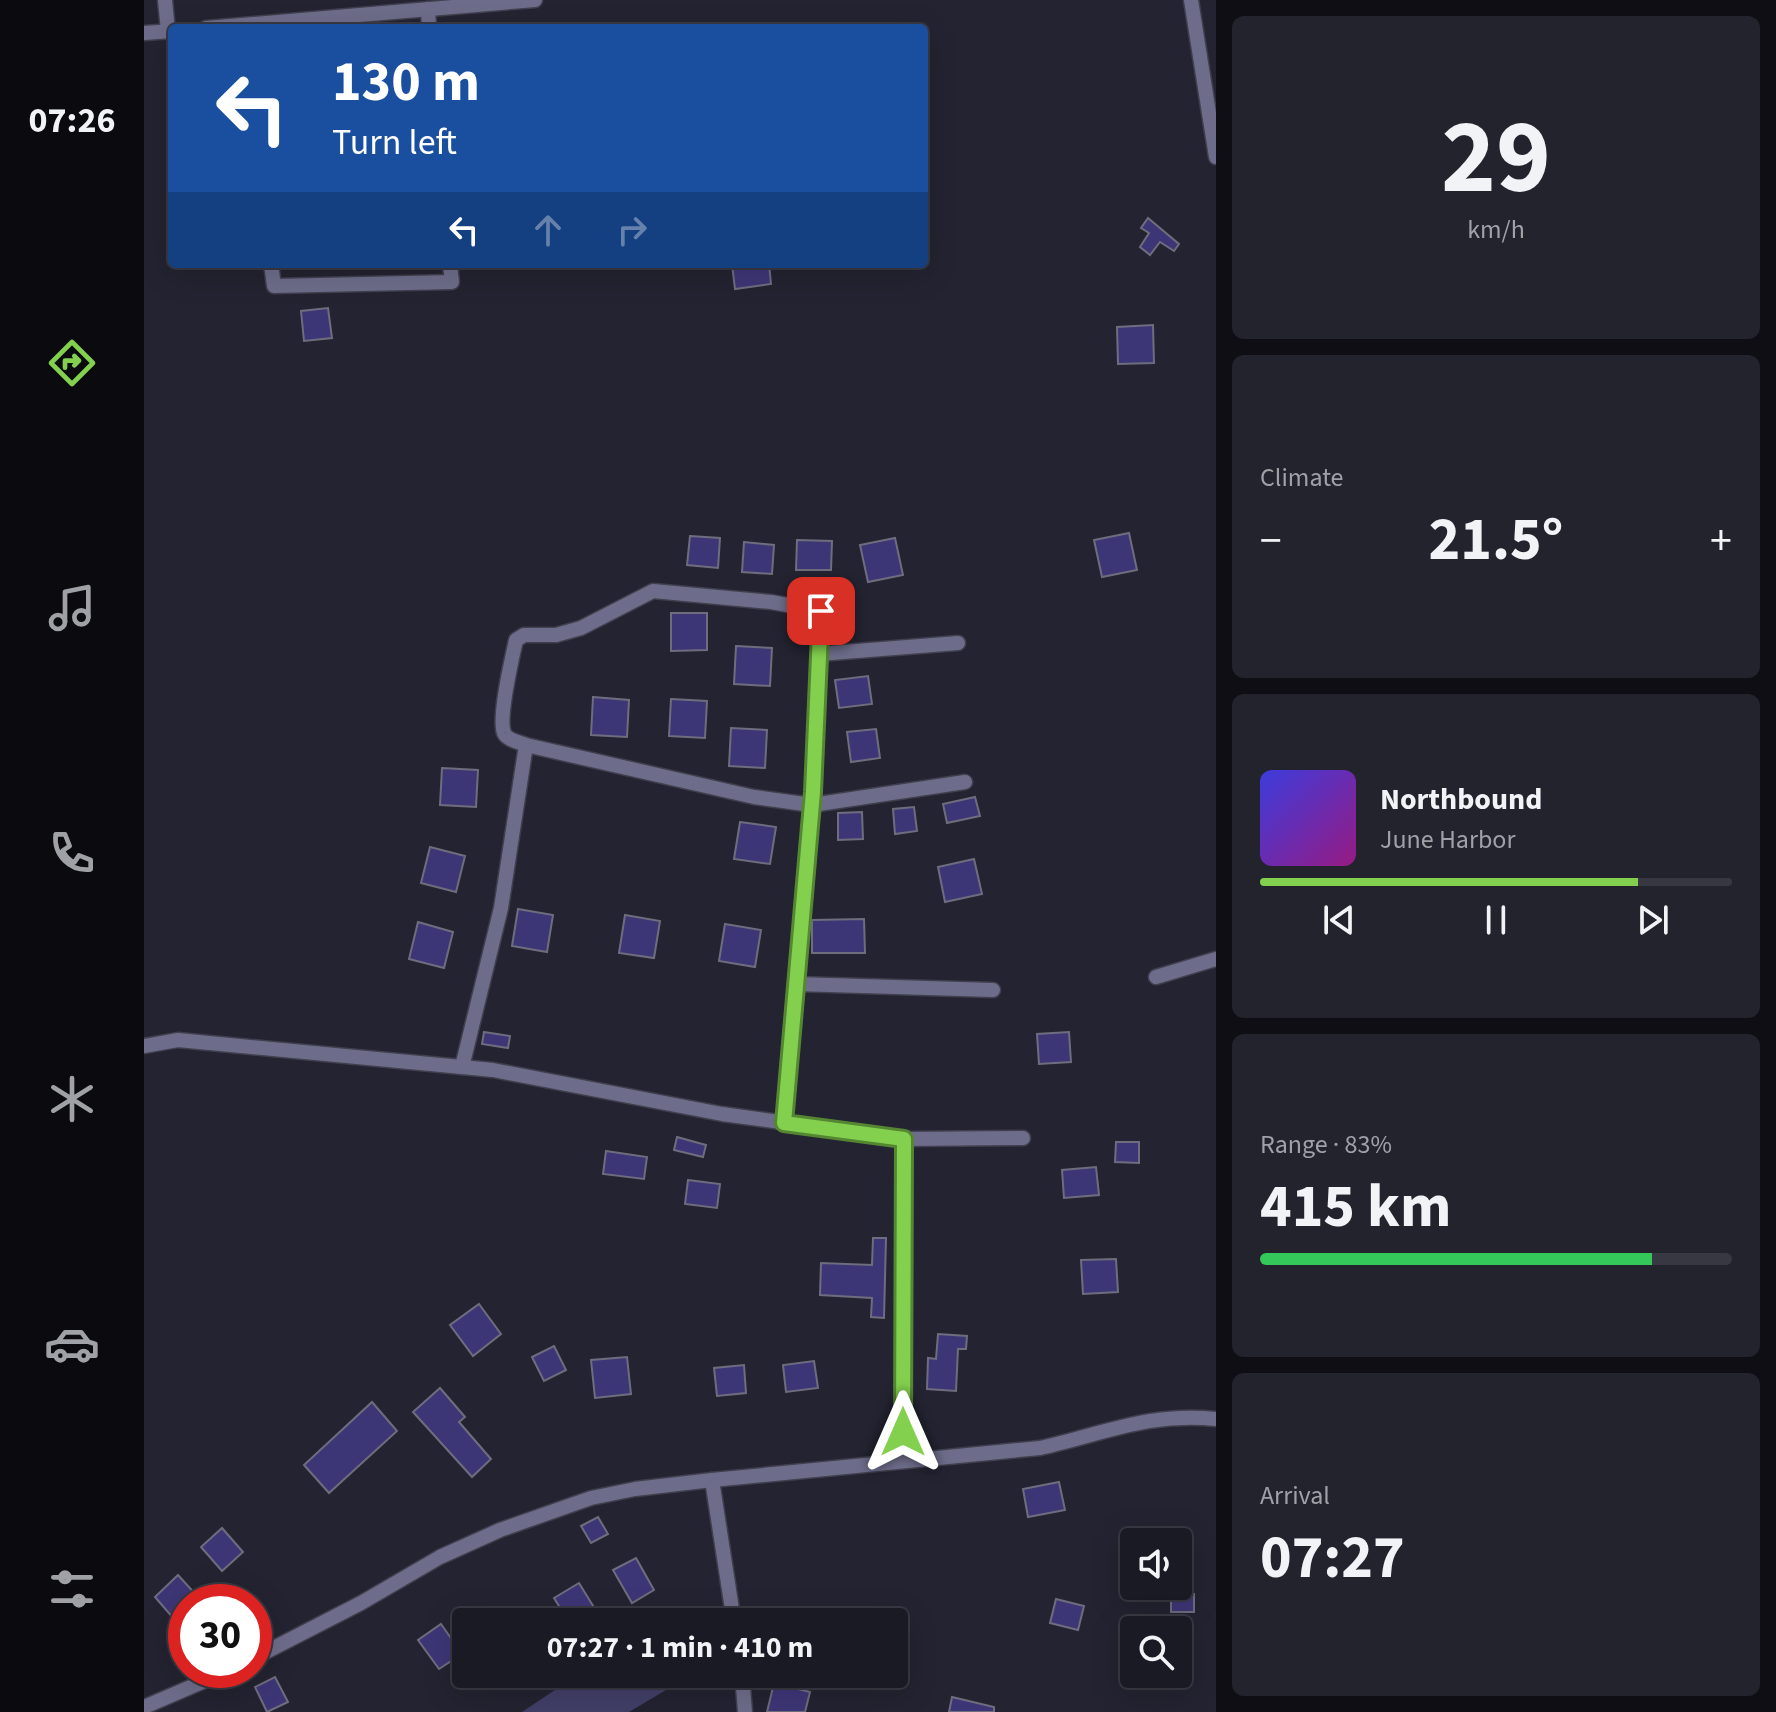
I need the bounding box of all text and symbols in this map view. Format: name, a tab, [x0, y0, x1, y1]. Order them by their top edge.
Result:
text: 130 m	[332, 43, 480, 122]
icon: left	[200, 56, 304, 160]
text: 29	[1441, 85, 1551, 233]
text: 07:26	[29, 95, 115, 146]
text: Turn left	[332, 117, 457, 168]
icon: left	[442, 208, 486, 252]
icon: ahead	[526, 208, 570, 252]
icon: right	[610, 208, 654, 252]
text: km/h	[1467, 211, 1525, 248]
icon: directions	[44, 335, 100, 391]
text: Climate	[1260, 459, 1344, 496]
text: 21.5°	[1429, 498, 1563, 583]
text: −	[1260, 510, 1282, 573]
text: +	[1710, 510, 1732, 573]
pin	[787, 577, 855, 645]
icon: music	[44, 580, 100, 636]
icon: arrive	[799, 589, 843, 633]
text: Northbound	[1380, 778, 1542, 821]
text: June Harbor	[1380, 821, 1516, 858]
icon: phone	[44, 825, 100, 881]
icon: previous	[1317, 898, 1361, 942]
icon: pause	[1474, 898, 1518, 942]
icon: next	[1631, 898, 1675, 942]
icon: climate	[44, 1071, 100, 1127]
text: Range · 83%	[1260, 1126, 1392, 1163]
text: 415 km	[1260, 1165, 1451, 1250]
icon: car	[44, 1316, 100, 1372]
position arrow	[861, 1390, 945, 1474]
text: Arrival	[1260, 1477, 1330, 1514]
text: 07:27	[1260, 1516, 1405, 1601]
map controls	[1120, 1528, 1192, 1688]
button: sound	[1120, 1528, 1192, 1600]
icon: filters	[44, 1561, 100, 1617]
speed limit sign: 30	[168, 1584, 272, 1688]
button: search	[1120, 1616, 1192, 1688]
text: 07:27 · 1 min · 410 m	[547, 1626, 813, 1669]

